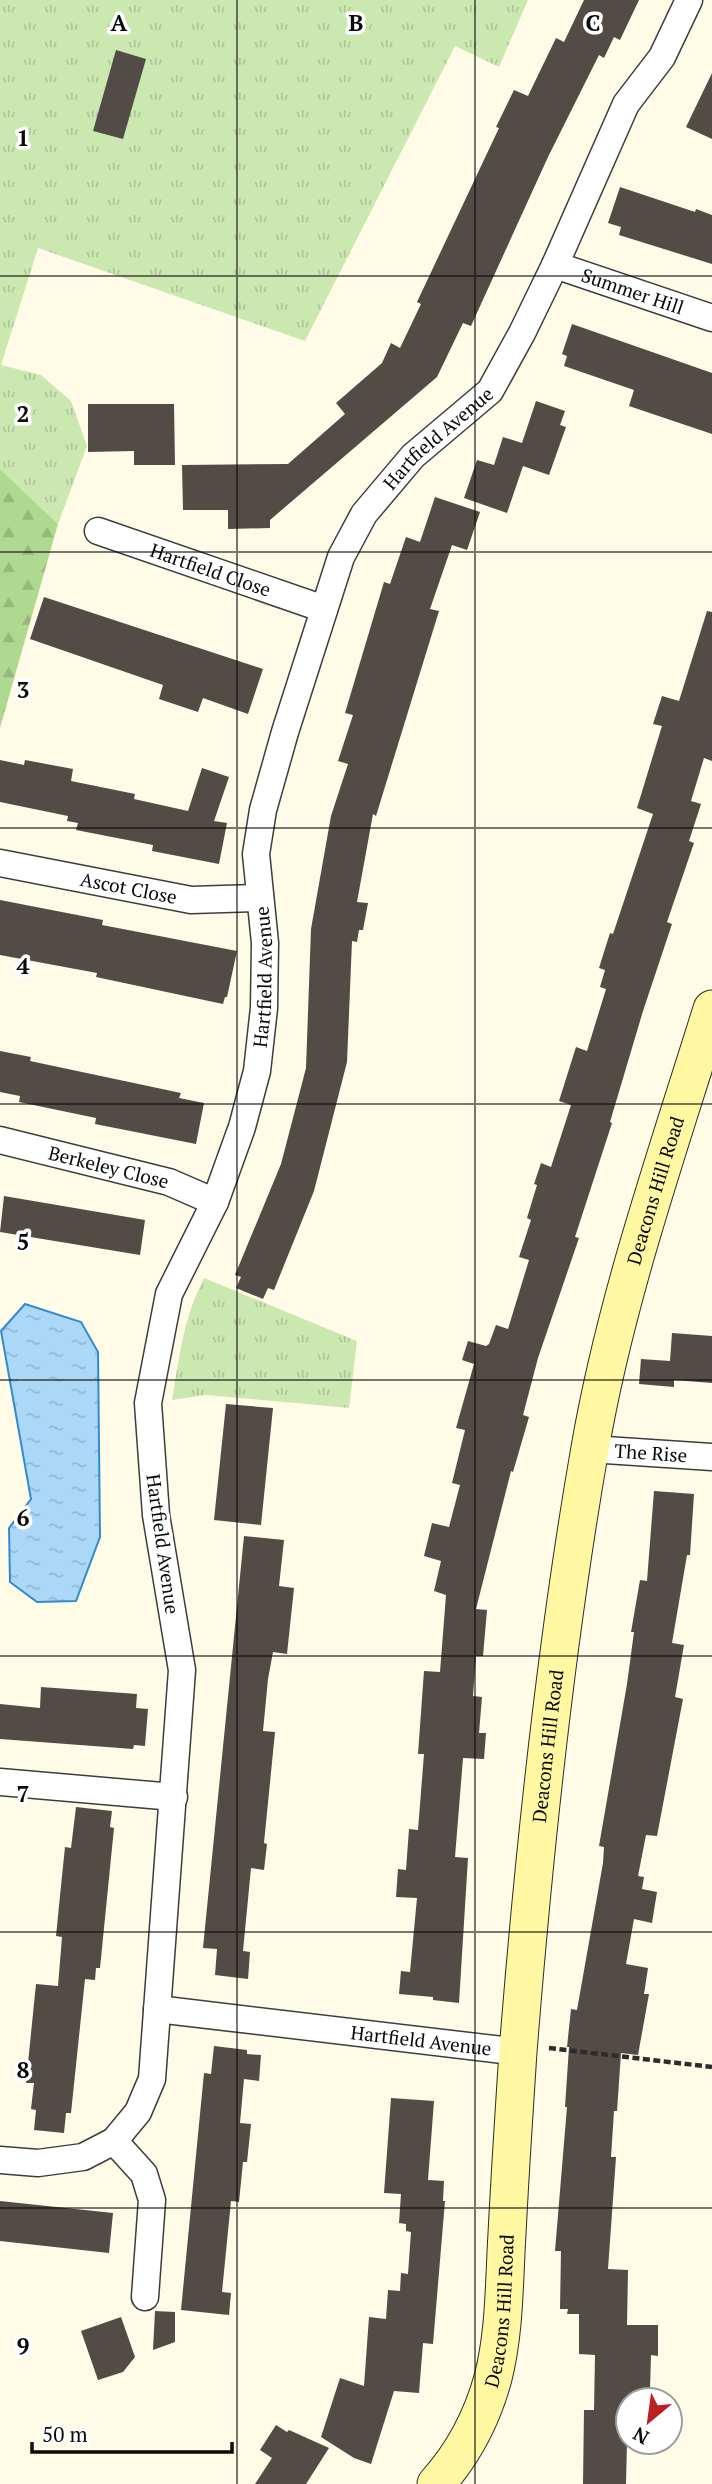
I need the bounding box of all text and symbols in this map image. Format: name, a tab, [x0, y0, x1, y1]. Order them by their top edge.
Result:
text: A	[111, 7, 128, 38]
text: B	[349, 7, 364, 38]
text: C	[586, 7, 601, 38]
text: 1	[17, 122, 30, 153]
street label: Summer Hill	[578, 262, 687, 320]
street label: Hartfield Avenue	[377, 381, 498, 495]
text: 2	[17, 398, 30, 429]
street label: Hartfield Close	[147, 537, 274, 602]
text: 3	[17, 674, 30, 705]
street label: Ascot Close	[78, 866, 179, 909]
street label: Hartfield Avenue	[247, 905, 277, 1049]
text: 4	[17, 950, 30, 981]
street label: Deacons Hill Road	[620, 1113, 689, 1268]
street label: Berkeley Close	[46, 1140, 172, 1194]
text: 5	[17, 1226, 30, 1257]
street label: The Rise	[614, 1438, 688, 1467]
street label: Hartfield Avenue	[141, 1472, 186, 1616]
text: 6	[17, 1502, 30, 1533]
street label: Deacons Hill Road	[526, 1668, 569, 1824]
text: 7	[17, 1778, 30, 1809]
street label: Hartfield Avenue	[349, 2019, 493, 2061]
text: 8	[17, 2054, 30, 2085]
street label: Deacons Hill Road	[478, 2233, 519, 2390]
text: 9	[17, 2330, 30, 2361]
north arrow	[614, 2386, 684, 2456]
scale bar	[32, 2410, 231, 2454]
text: 50 m	[42, 2420, 88, 2448]
text: N	[628, 2422, 653, 2451]

